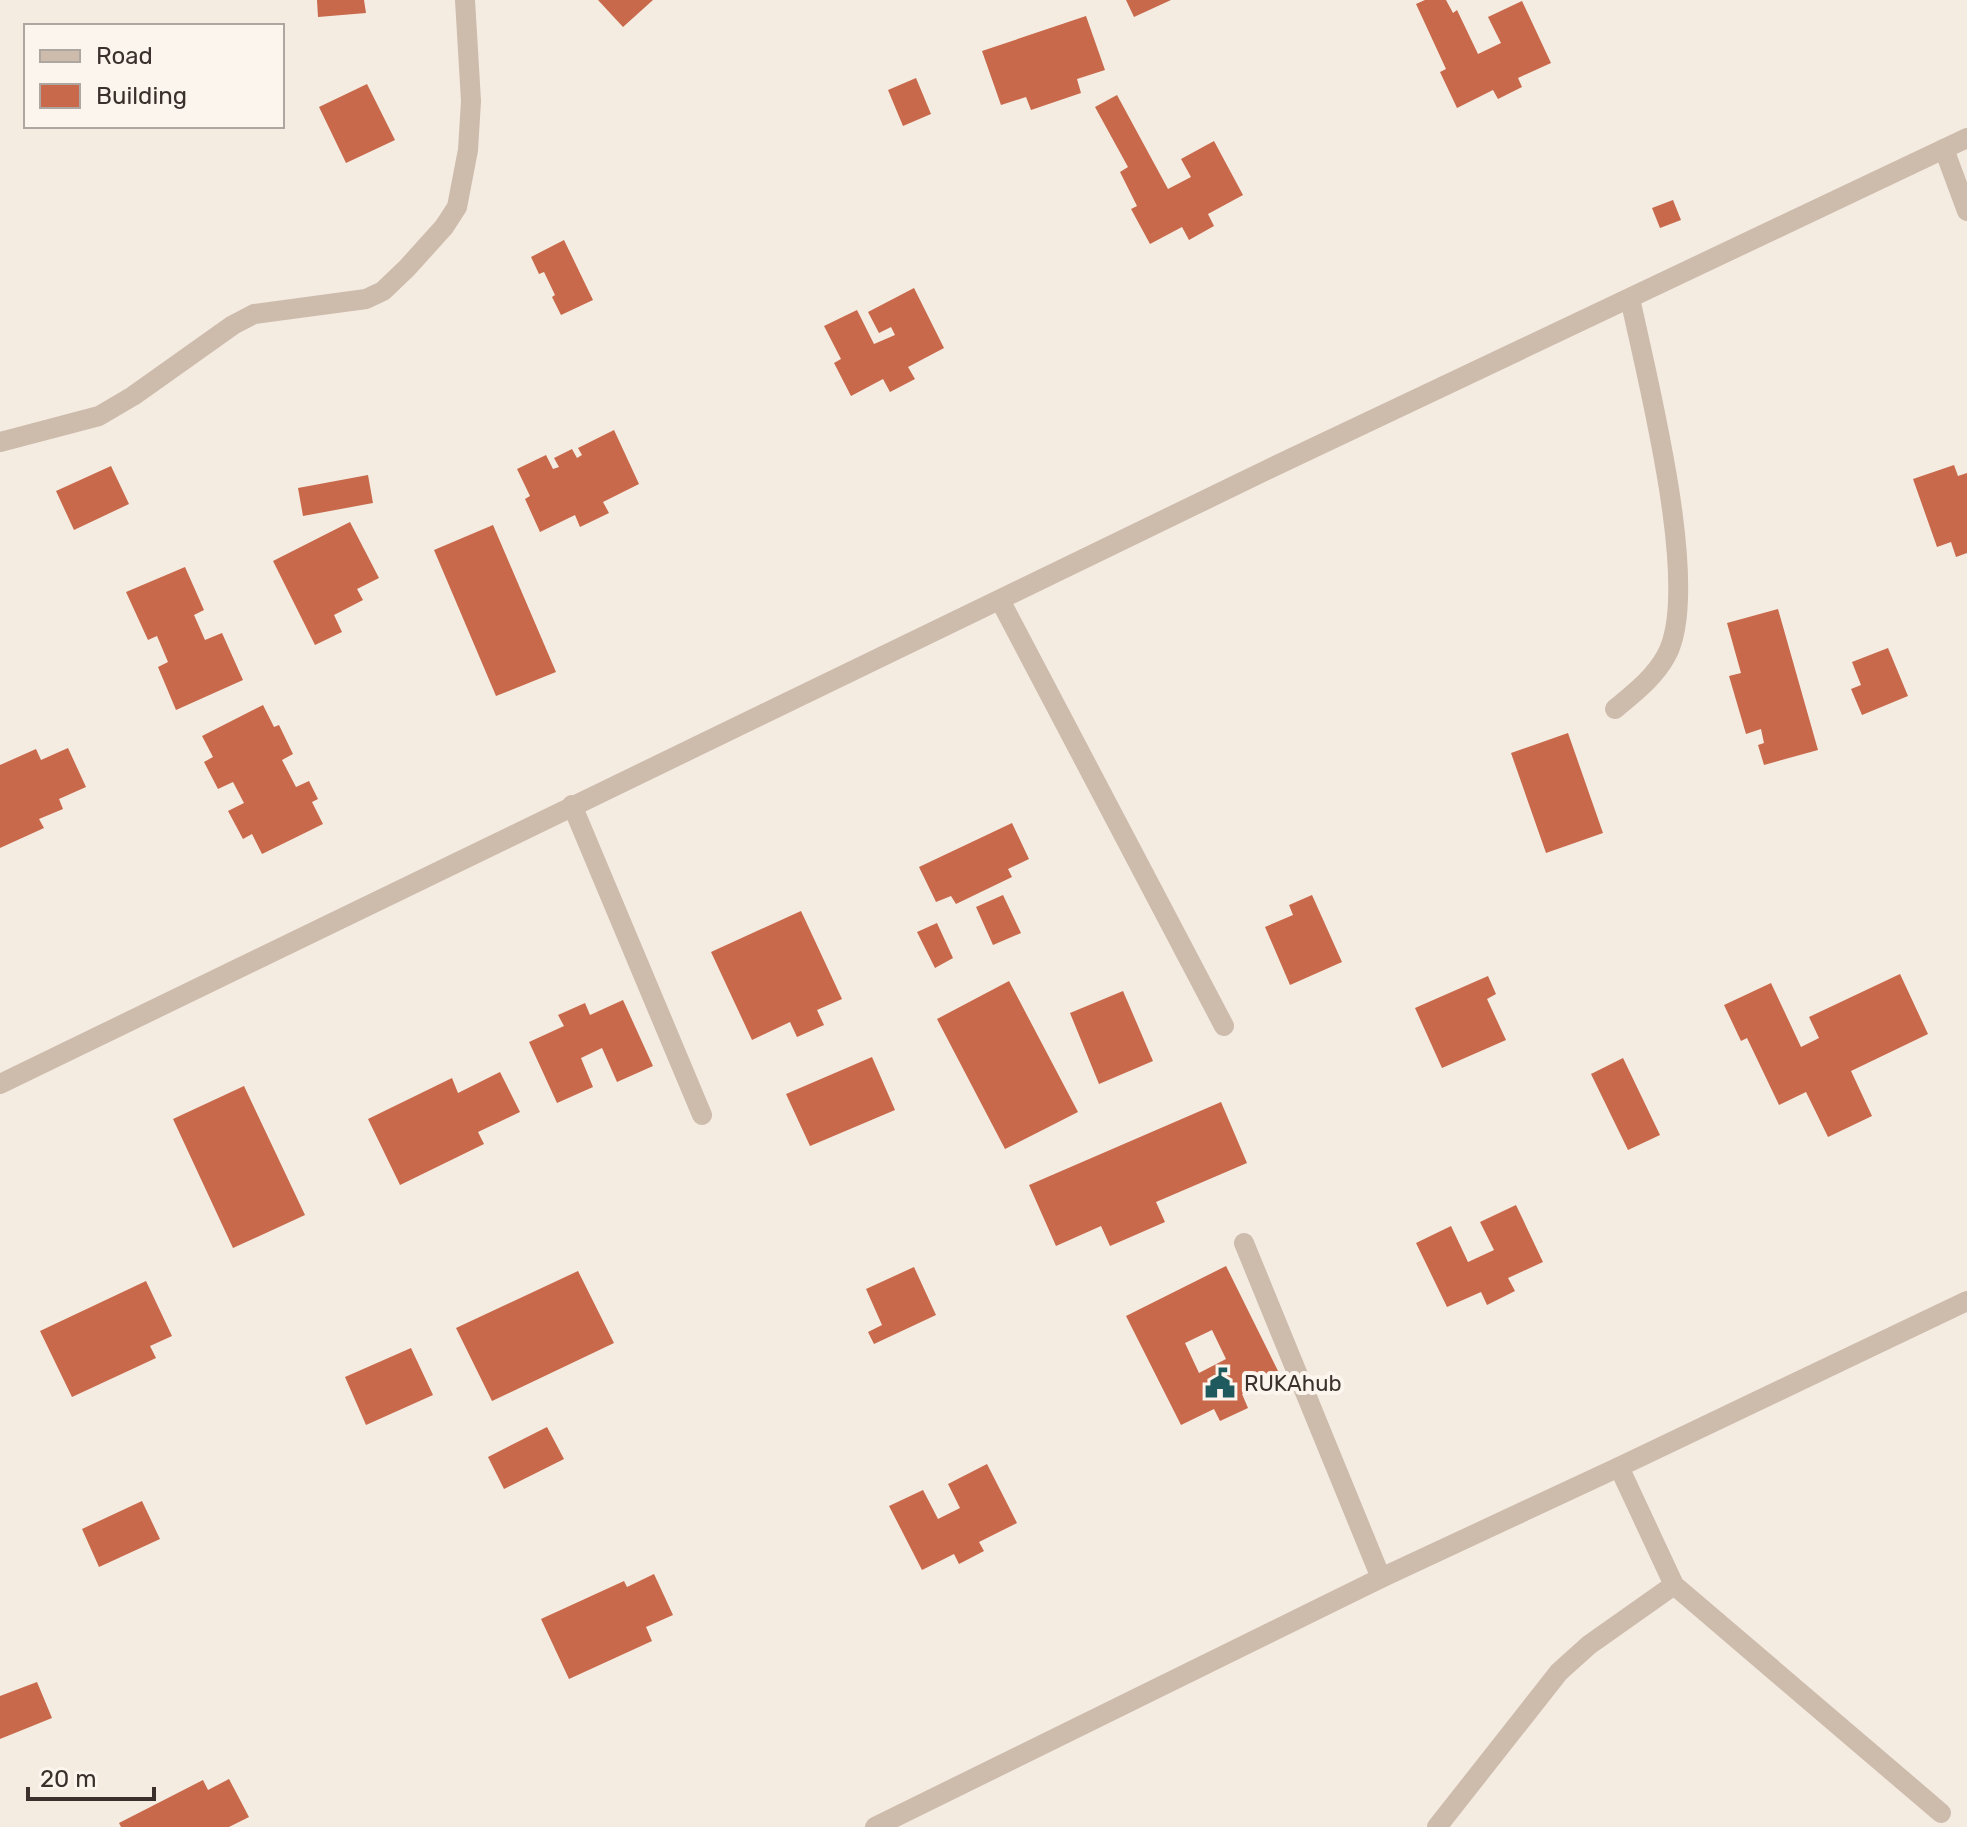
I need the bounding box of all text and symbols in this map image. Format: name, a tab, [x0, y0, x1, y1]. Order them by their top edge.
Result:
legend	[24, 24, 284, 128]
text: Road	[96, 42, 153, 70]
text: Building	[96, 82, 187, 110]
public building icon: RUKAhub	[1203, 1366, 1237, 1400]
place label: RUKAhub	[1244, 1370, 1342, 1397]
scale bar	[28, 1751, 154, 1801]
text: 20 m	[40, 1765, 97, 1793]

